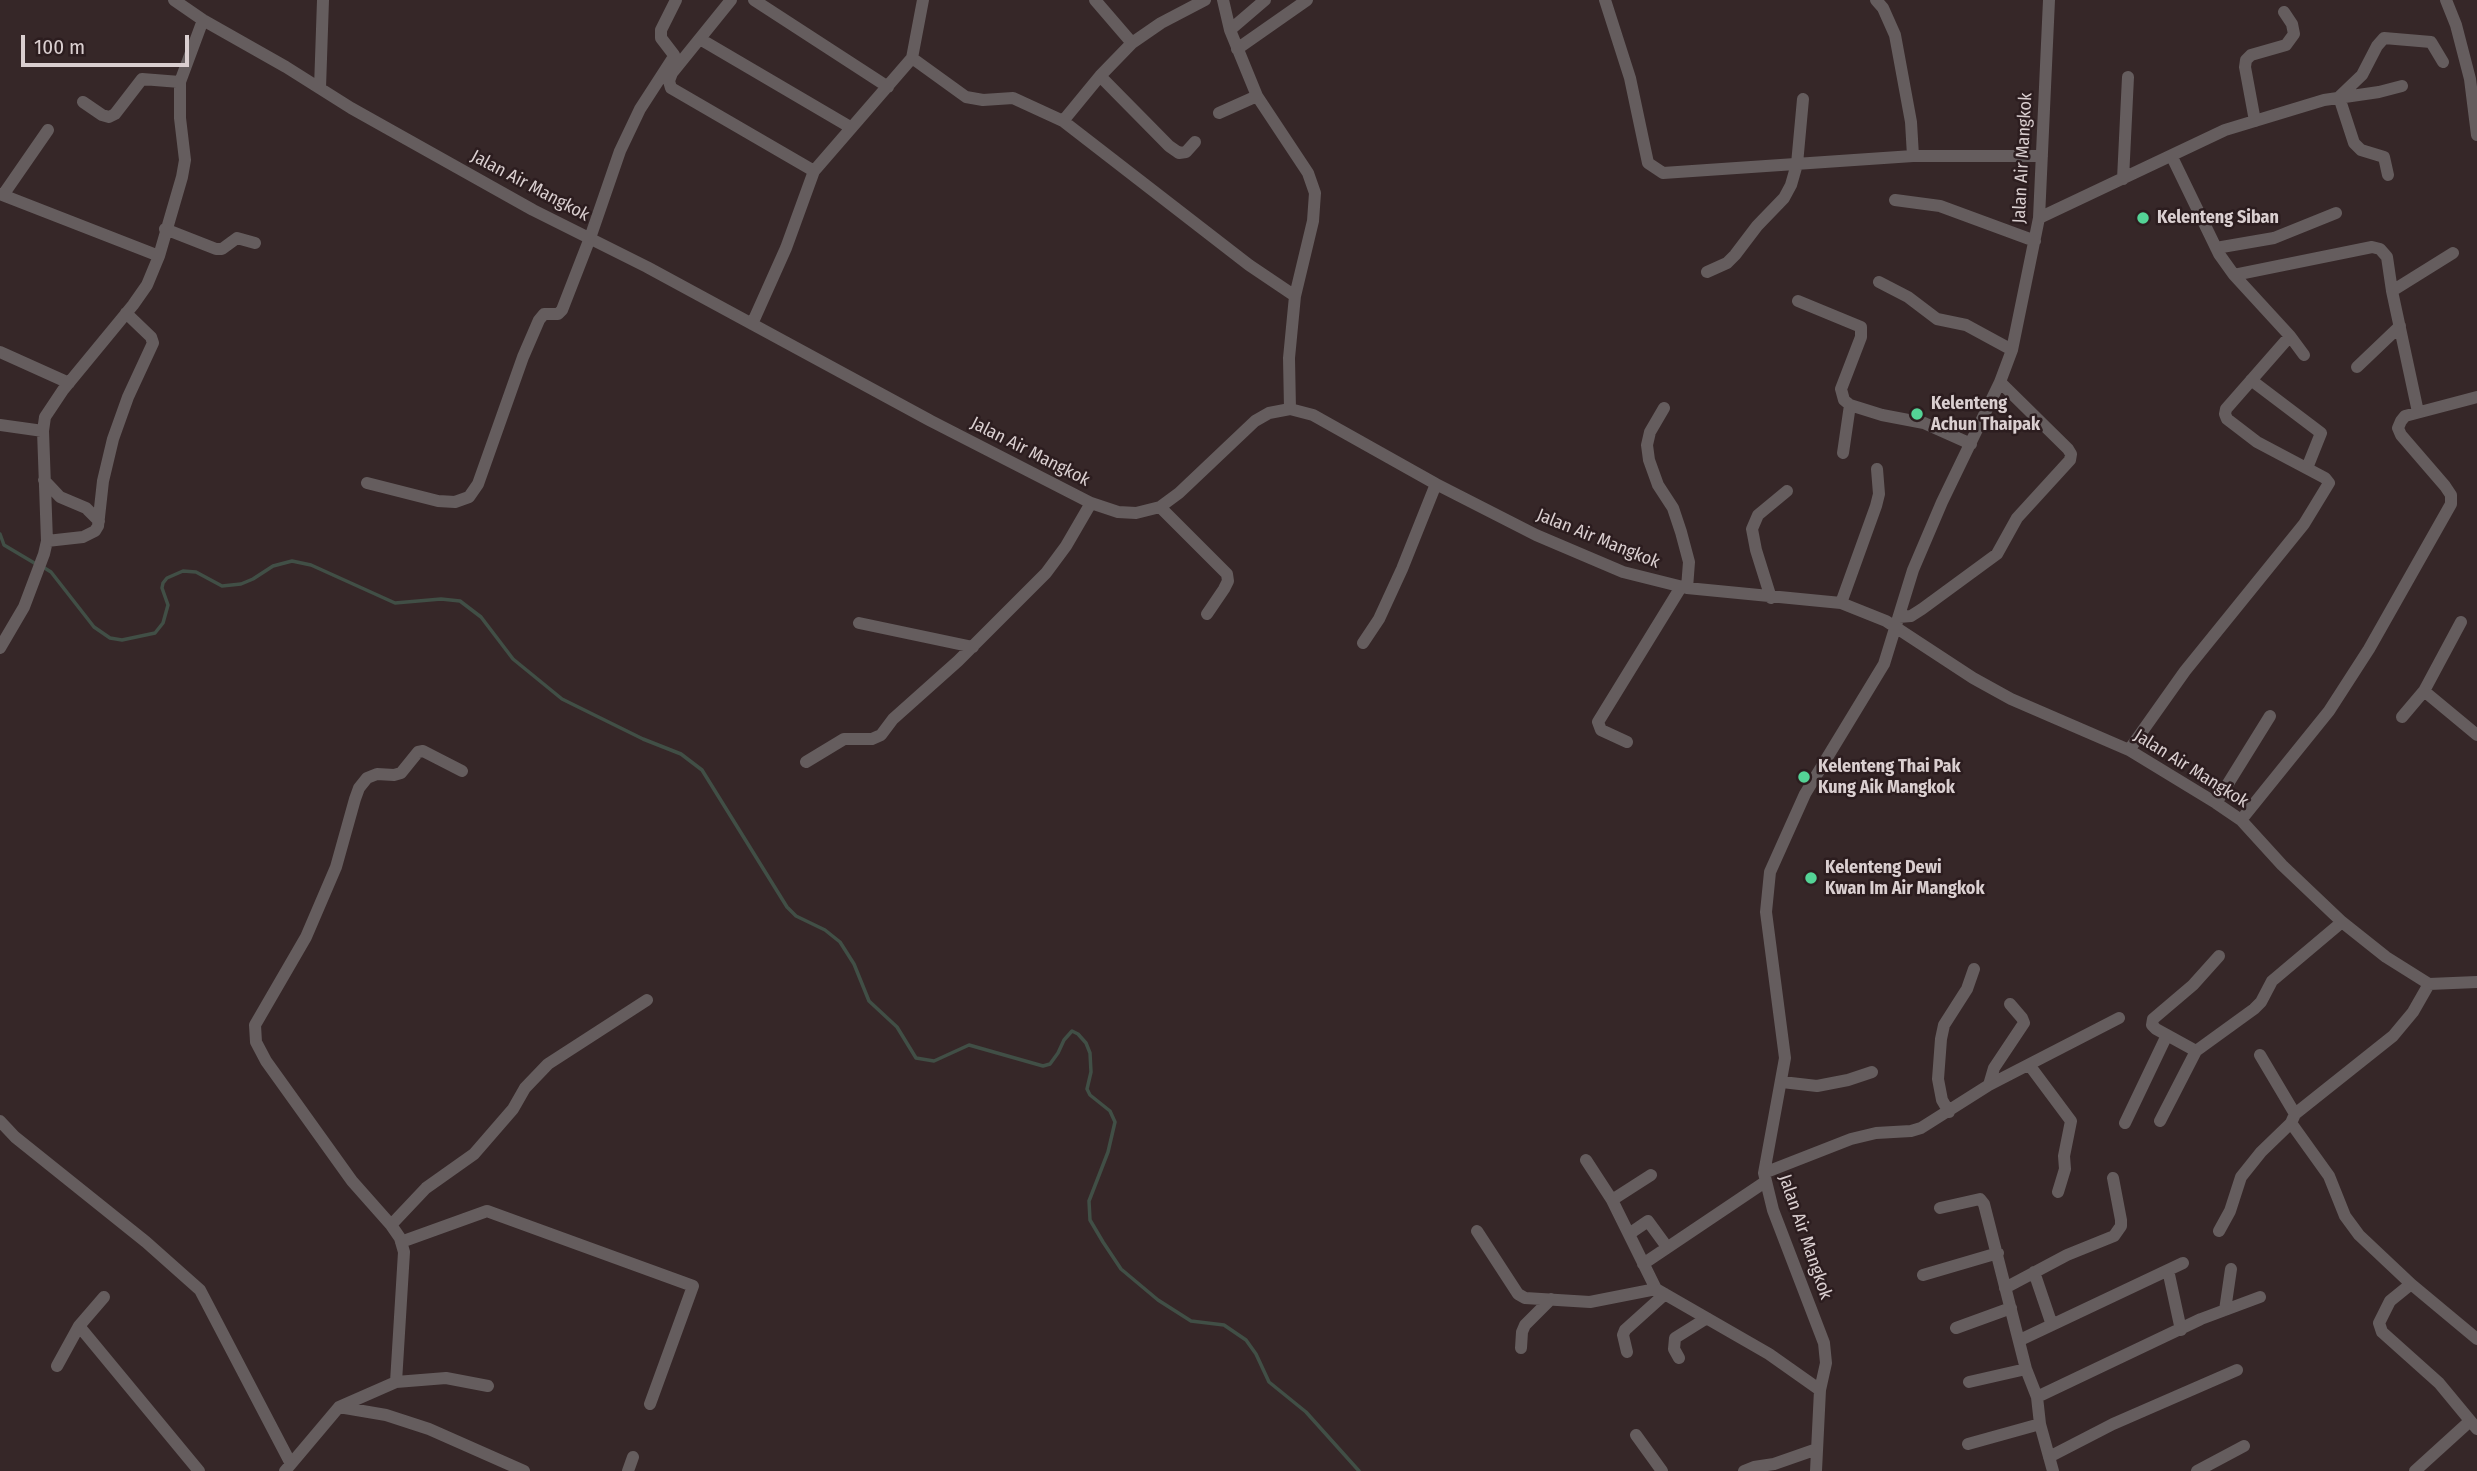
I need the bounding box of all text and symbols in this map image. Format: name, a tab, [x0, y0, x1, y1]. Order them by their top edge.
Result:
scale bar	[24, 21, 192, 65]
text: 100 m	[34, 34, 85, 60]
street label: Jalan Air Mangkok	[2009, 92, 2037, 224]
street label: Jalan Air Mangkok	[467, 146, 593, 226]
place label: Kelenteng Siban	[2157, 207, 2279, 229]
marker: Kelenteng Siban	[2135, 210, 2151, 226]
place label: Kelenteng Achun Thaipak	[1931, 393, 2040, 436]
marker: Kelenteng Achun Thaipak	[1909, 406, 1925, 422]
street label: Jalan Air Mangkok	[967, 413, 1093, 491]
street label: Jalan Air Mangkok	[1533, 504, 1663, 574]
street label: Jalan Air Mangkok	[2130, 725, 2252, 813]
place label: Kelenteng Thai Pak Kung Aik Mangkok	[1818, 756, 1961, 798]
marker: Kelenteng Thai Pak Kung Aik Mangkok	[1796, 769, 1812, 785]
place label: Kelenteng Dewi Kwan Im Air Mangkok	[1825, 857, 1985, 900]
marker: Kelenteng Dewi Kwan Im Air Mangkok	[1803, 870, 1819, 886]
street label: Jalan Air Mangkok	[1773, 1172, 1837, 1302]

